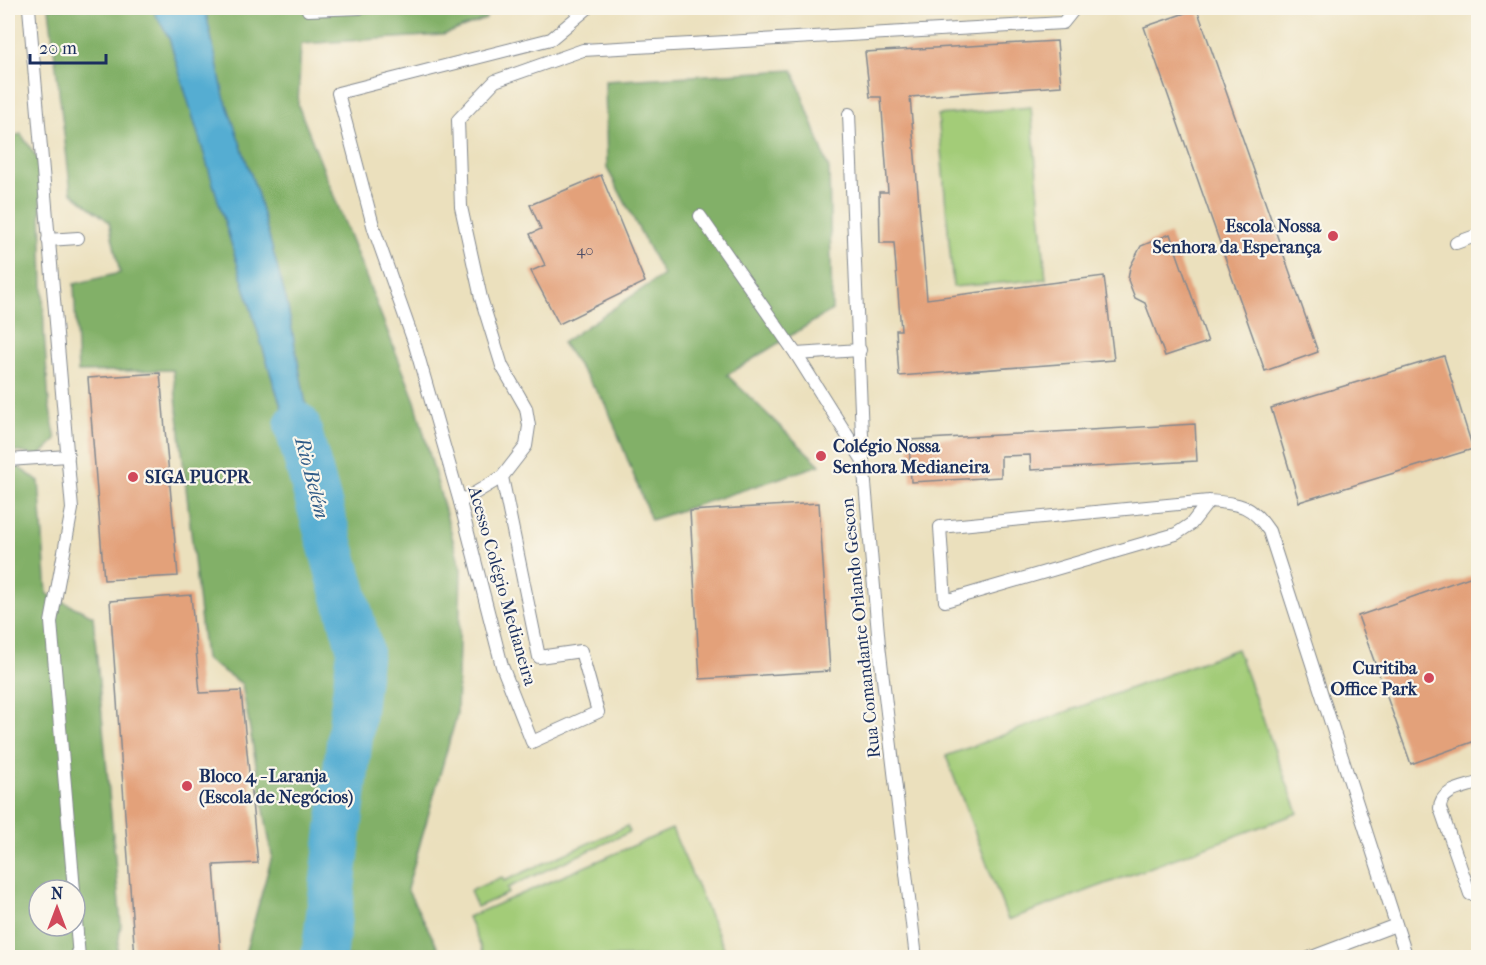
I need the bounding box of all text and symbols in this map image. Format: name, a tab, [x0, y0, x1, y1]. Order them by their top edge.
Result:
scale bar	[30, 27, 106, 65]
text: 20 m	[39, 38, 77, 59]
place label: Escola Nossa Senhora da Esperança	[1153, 216, 1322, 258]
marker: Escola Nossa Senhora da Esperança	[1326, 229, 1340, 243]
house number: 40	[576, 241, 594, 259]
water label: Rio Belém	[290, 433, 334, 521]
place label: Colégio Nossa Senhora Medianeira	[833, 436, 990, 478]
marker: Colégio Nossa Senhora Medianeira	[814, 449, 828, 463]
place label: SIGA PUCPR	[145, 467, 251, 488]
marker: SIGA PUCPR	[126, 470, 140, 484]
street label: Acesso Colégio Medianeira	[463, 483, 541, 689]
street label: Rua Comandante Orlando Gescon	[837, 496, 885, 759]
place label: Curitiba Office Park	[1331, 658, 1418, 700]
marker: Curitiba Office Park	[1422, 671, 1436, 685]
place label: Bloco 4 - Laranja (Escola de Negócios)	[199, 766, 353, 808]
marker: Bloco 4 - Laranja (Escola de Negócios)	[180, 779, 194, 793]
north arrow	[27, 878, 87, 938]
text: N	[51, 884, 64, 903]

